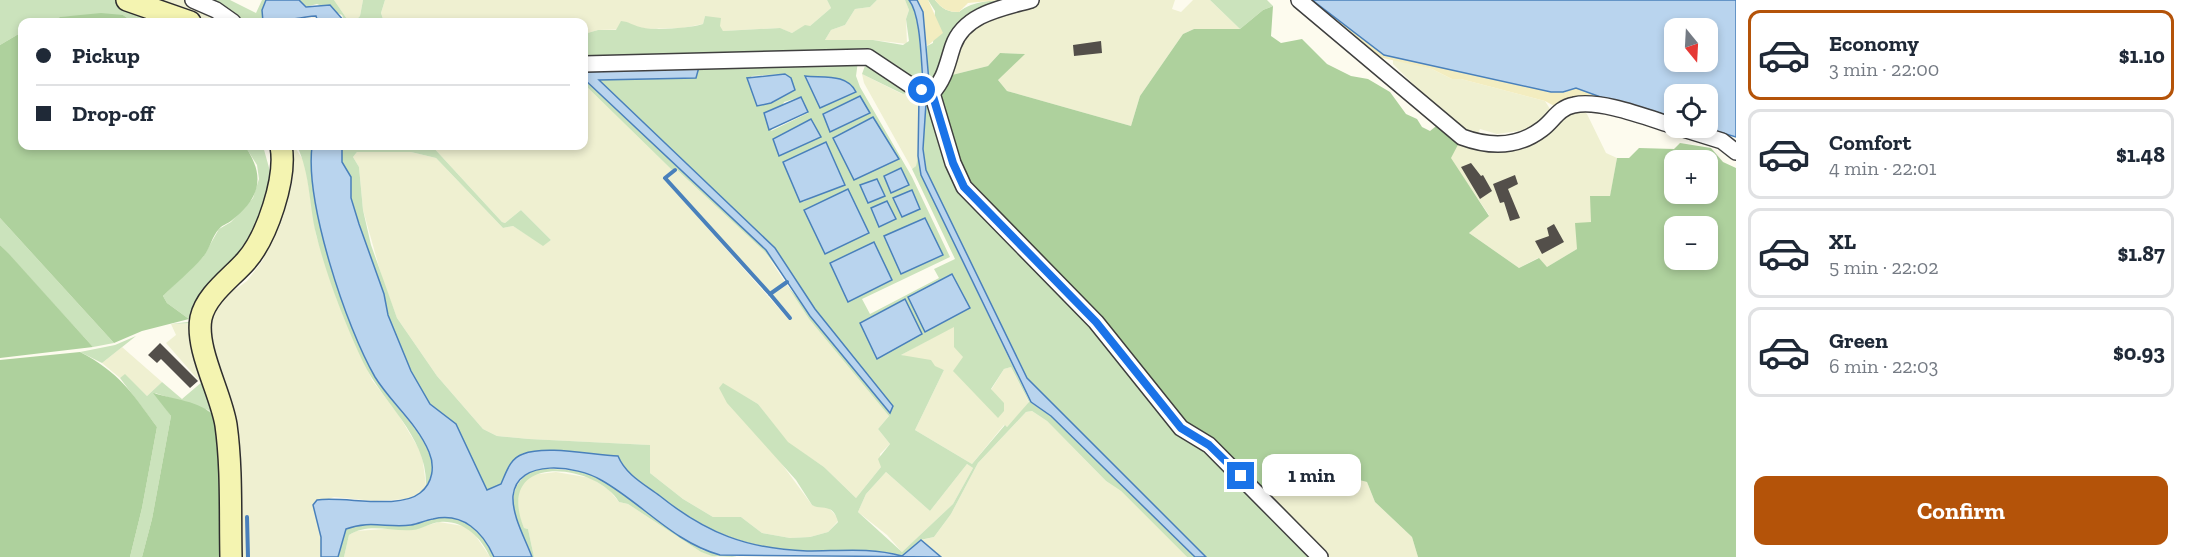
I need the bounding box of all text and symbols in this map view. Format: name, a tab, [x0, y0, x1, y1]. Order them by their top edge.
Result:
north arrow	[1664, 18, 1718, 72]
map controls	[1664, 18, 1718, 270]
icon: car	[1757, 28, 1811, 82]
text: Economy	[1829, 30, 1919, 57]
text: Pickup	[72, 42, 140, 69]
text: $1.10	[2119, 42, 2165, 69]
text: 3 min · 22:00	[1829, 57, 1939, 81]
route start	[908, 76, 935, 103]
button: locate	[1664, 84, 1718, 138]
text: Drop-off	[72, 100, 154, 127]
icon: car	[1757, 127, 1811, 181]
text: Comfort	[1829, 129, 1911, 156]
text: $1.48	[2116, 141, 2165, 168]
button: +	[1664, 150, 1718, 204]
text: 4 min · 22:01	[1829, 156, 1936, 180]
button: −	[1664, 216, 1718, 270]
icon: car	[1757, 226, 1811, 280]
text: XL	[1829, 228, 1856, 255]
text: $1.87	[2118, 240, 2165, 267]
text: 5 min · 22:02	[1829, 255, 1938, 279]
icon: car	[1757, 325, 1811, 379]
text: Green	[1829, 327, 1888, 354]
text: $0.93	[2113, 339, 2165, 366]
text: 6 min · 22:03	[1829, 354, 1938, 378]
callout: 1 min	[1262, 455, 1361, 497]
route end	[1227, 462, 1254, 489]
text: 1 min	[1288, 463, 1335, 487]
button: Confirm	[1754, 476, 2168, 545]

